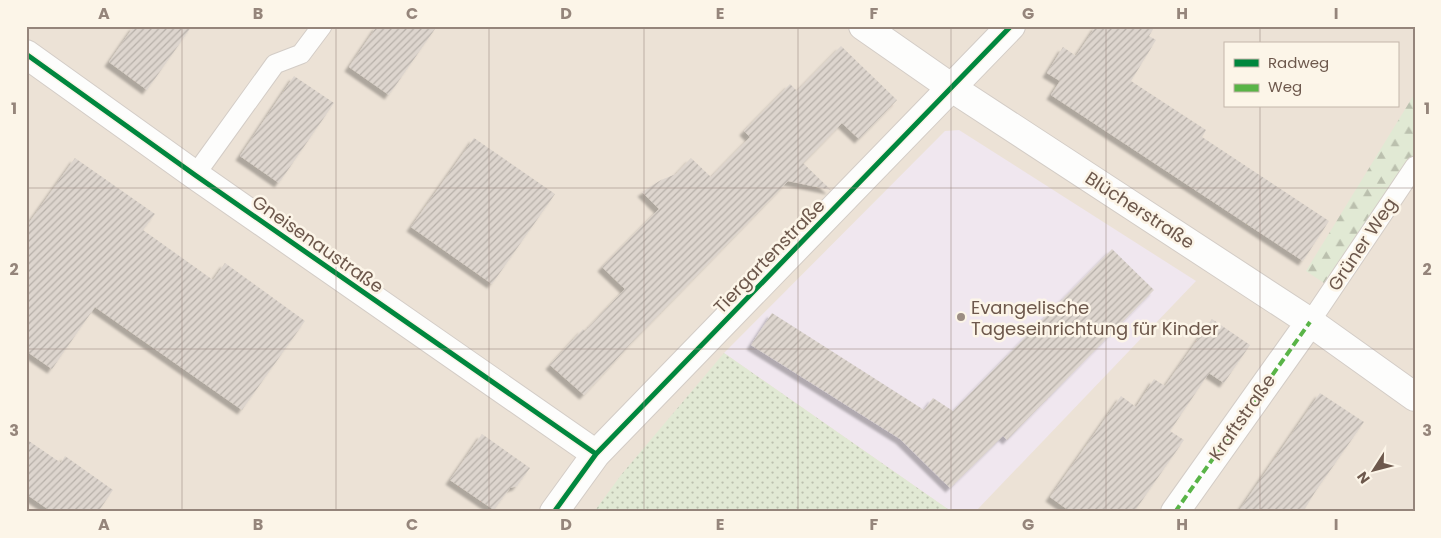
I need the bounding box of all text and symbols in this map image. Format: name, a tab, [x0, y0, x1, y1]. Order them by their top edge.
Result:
text: A	[98, 2, 110, 25]
text: B	[253, 2, 263, 25]
text: C	[406, 2, 418, 25]
text: D	[560, 2, 572, 25]
text: E	[716, 2, 724, 25]
text: F	[870, 2, 879, 25]
text: G	[1022, 2, 1034, 25]
text: H	[1176, 2, 1188, 25]
text: I	[1334, 2, 1338, 25]
legend	[1224, 42, 1398, 108]
text: Radweg	[1268, 52, 1329, 73]
text: Weg	[1268, 76, 1302, 97]
text: 1	[11, 97, 17, 120]
text: 1	[1424, 97, 1430, 120]
street label: Blücherstraße	[1081, 165, 1199, 255]
street label: Gneisenaustraße	[247, 189, 389, 299]
street label: Tiergartenstraße	[708, 193, 830, 319]
street label: Grüner Weg	[1322, 193, 1402, 295]
text: 2	[9, 258, 19, 281]
text: 2	[1422, 258, 1432, 281]
place label: Evangelische Tageseinrichtung für Kinder	[971, 295, 1219, 341]
marker: Evangelische Tageseinrichtung für Kinder	[955, 311, 967, 323]
street label: Kraftstraße	[1203, 369, 1281, 465]
text: 3	[9, 419, 19, 442]
text: 3	[1422, 419, 1432, 442]
north arrow	[1348, 446, 1398, 496]
text: N	[1352, 468, 1375, 488]
text: A	[98, 513, 110, 536]
text: B	[253, 513, 263, 536]
text: C	[406, 513, 418, 536]
text: D	[560, 513, 572, 536]
text: E	[716, 513, 724, 536]
text: F	[870, 513, 879, 536]
text: G	[1022, 513, 1034, 536]
text: H	[1176, 513, 1188, 536]
text: I	[1334, 513, 1338, 536]

